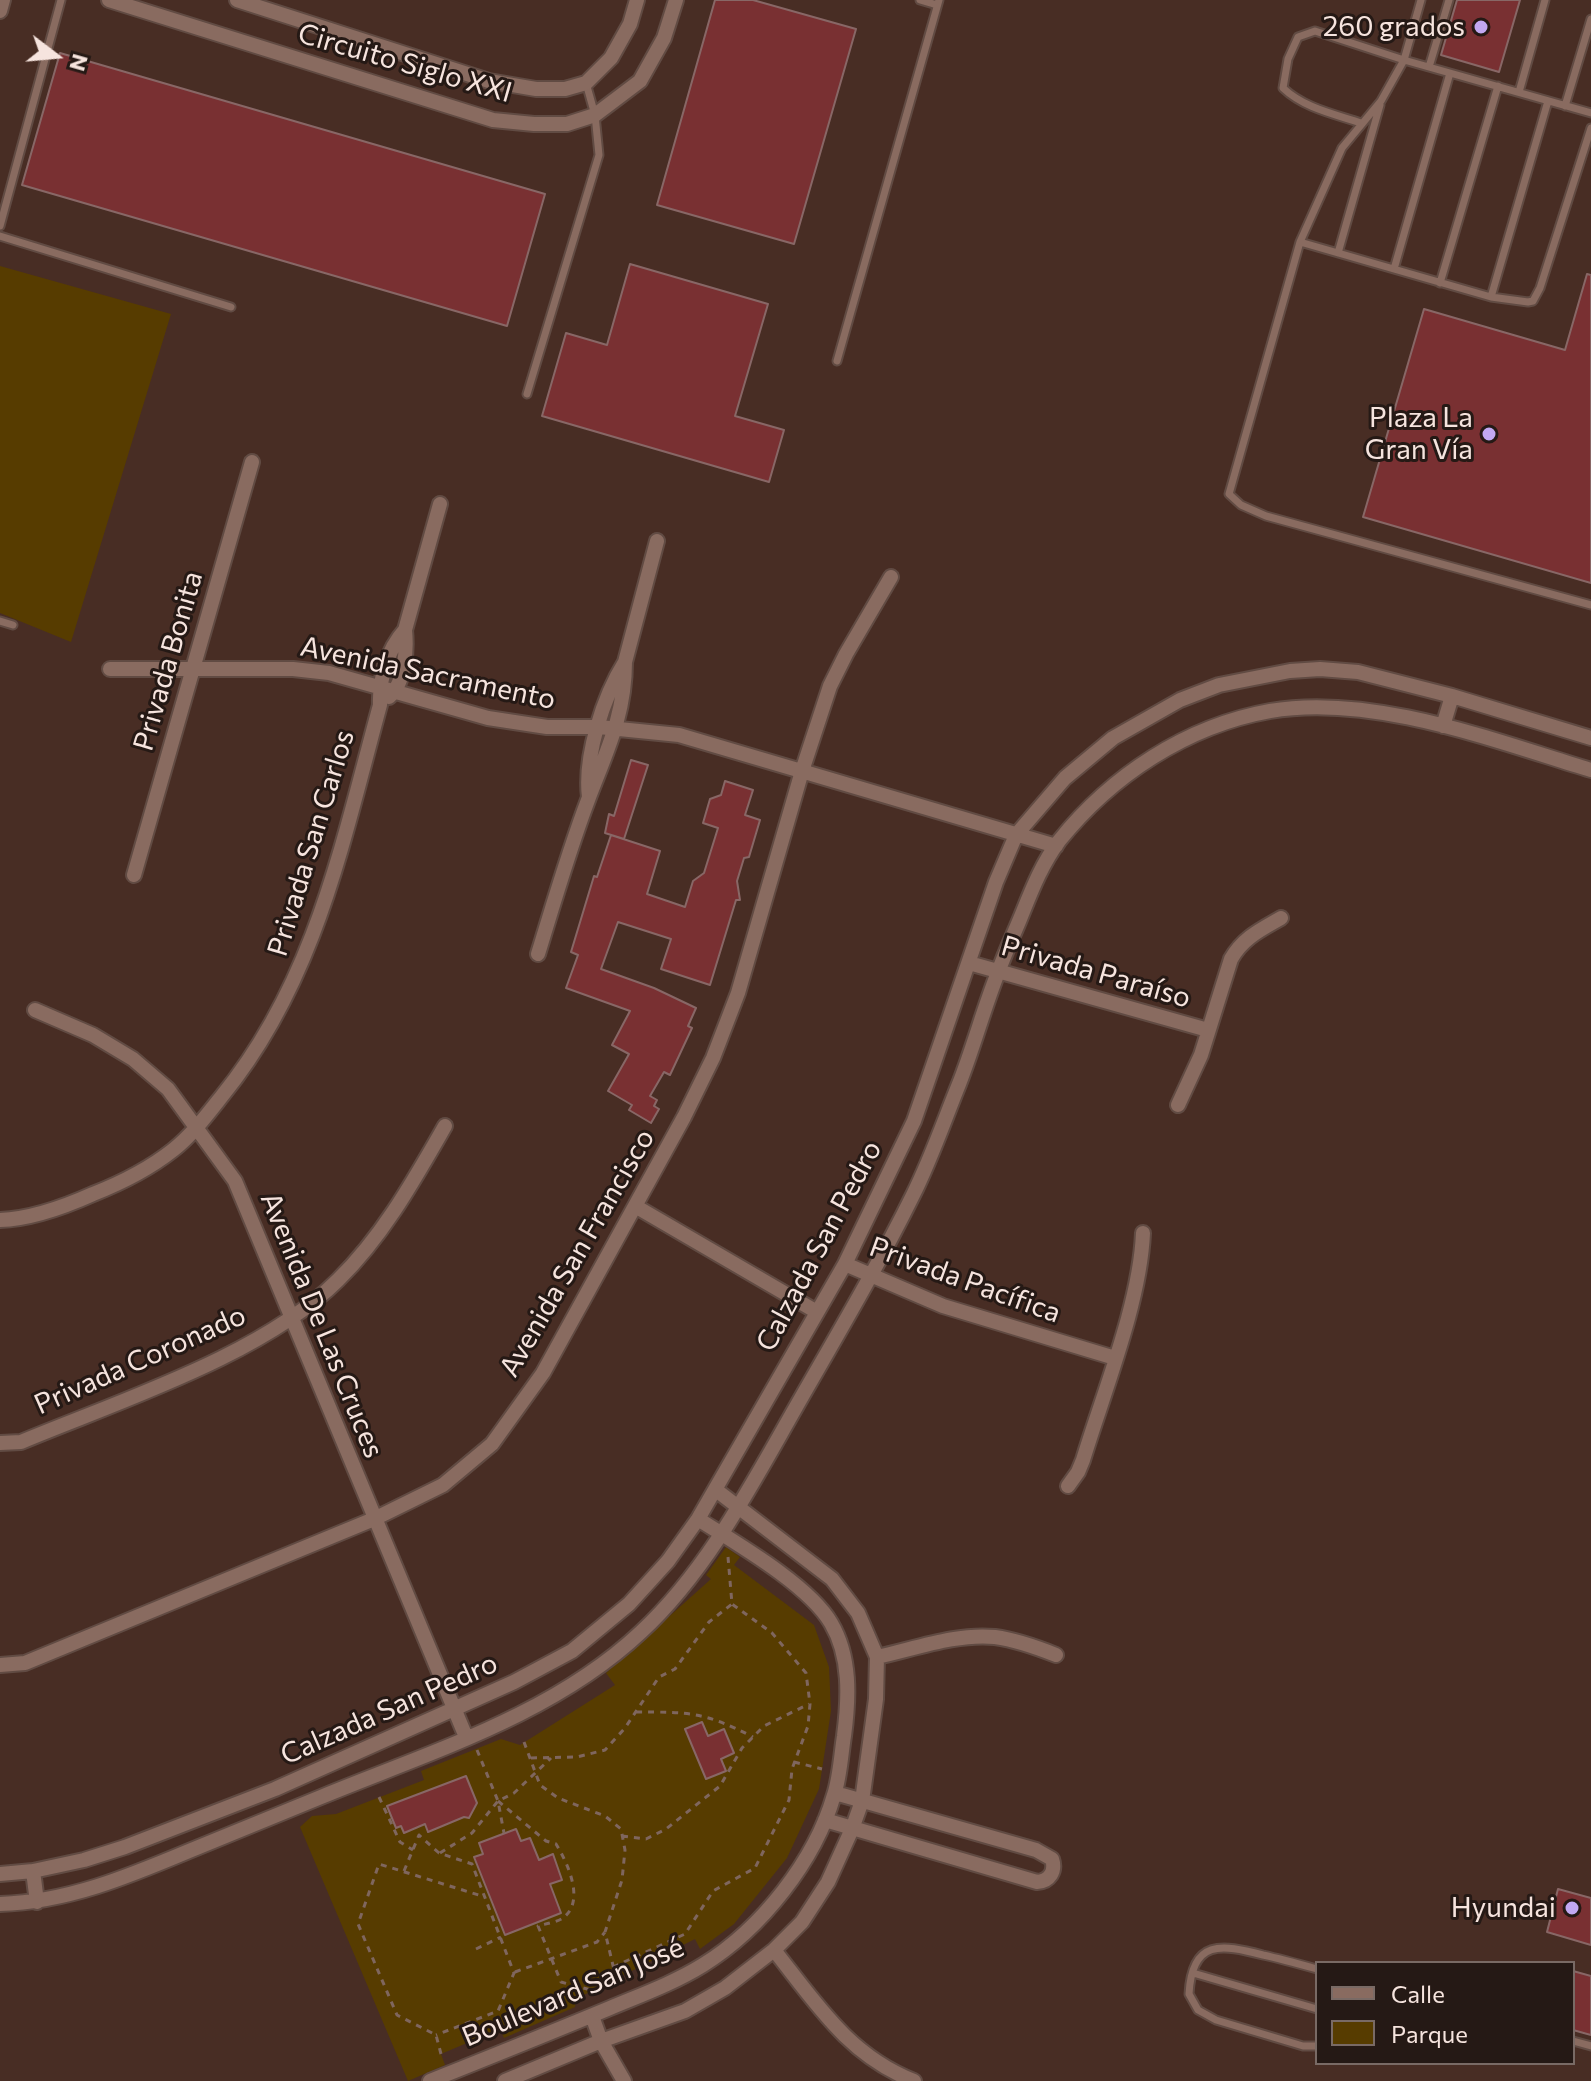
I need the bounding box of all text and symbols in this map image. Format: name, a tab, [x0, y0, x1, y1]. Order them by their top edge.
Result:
place label: 260 grados	[1323, 10, 1465, 44]
north arrow	[16, 16, 96, 96]
street label: Circuito Siglo XXI	[294, 16, 516, 110]
marker: 260 grados	[1472, 18, 1490, 36]
text: N	[64, 51, 95, 74]
place label: Plaza La Gran Vía	[1365, 401, 1473, 467]
marker: Plaza La Gran Vía	[1480, 425, 1498, 443]
street label: Privada Bonita	[126, 567, 210, 755]
street label: Avenida Sacramento	[297, 630, 559, 716]
street label: Privada San Carlos	[261, 726, 361, 960]
street label: Privada Paraíso	[998, 929, 1194, 1015]
street label: Avenida San Francisco	[492, 1123, 662, 1383]
street label: Calzada San Pedro	[749, 1135, 889, 1357]
street label: Avenida De Las Cruces	[253, 1187, 391, 1463]
street label: Privada Pacífica	[865, 1230, 1065, 1330]
street label: Privada Coronado	[29, 1298, 251, 1422]
street label: Calzada San Pedro	[275, 1646, 503, 1772]
place label: Hyundai	[1451, 1891, 1556, 1925]
marker: Hyundai	[1563, 1899, 1581, 1917]
street label: Boulevard San José	[457, 1930, 689, 2054]
legend	[1315, 1961, 1575, 2065]
text: Calle	[1391, 1979, 1445, 2008]
text: Parque	[1391, 2019, 1468, 2048]

